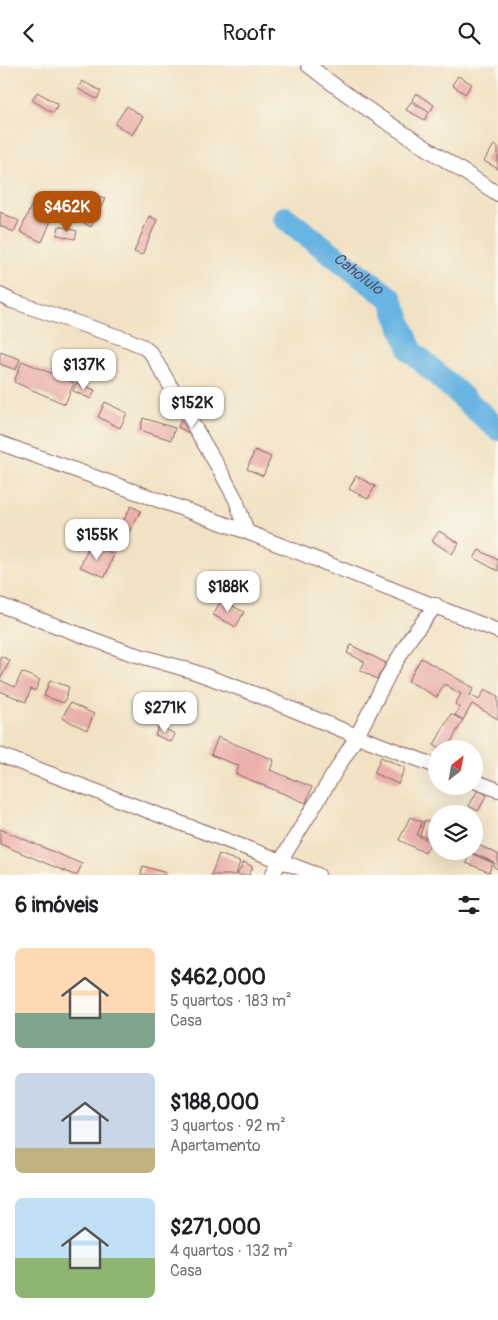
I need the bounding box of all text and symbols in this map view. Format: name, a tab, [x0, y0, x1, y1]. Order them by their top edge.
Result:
icon: back	[15, 19, 43, 47]
text: Roofr	[222, 19, 276, 47]
icon: search	[455, 19, 483, 47]
pin: $462K	[32, 191, 102, 233]
text: $462K	[44, 197, 90, 217]
water label: Caholulo	[329, 248, 388, 300]
pin: $137K	[49, 349, 119, 391]
text: $137K	[63, 355, 105, 375]
pin: $152K	[157, 387, 227, 429]
text: $152K	[171, 393, 213, 413]
pin: $155K	[62, 519, 132, 561]
text: $155K	[76, 525, 118, 545]
pin: $188K	[193, 571, 263, 613]
text: $188K	[208, 577, 248, 597]
pin: $271K	[130, 691, 200, 734]
text: $271K	[144, 698, 186, 718]
north arrow	[428, 740, 482, 795]
map controls	[428, 740, 483, 860]
button: layers	[428, 805, 483, 860]
icon: filters	[455, 891, 483, 919]
text: 6 imóveis	[15, 892, 98, 919]
text: $462,000	[170, 964, 266, 991]
icon: home	[55, 968, 115, 1028]
text: 5 quartos · 183 m²	[170, 991, 292, 1011]
text: Casa	[170, 1011, 202, 1031]
text: $188,000	[170, 1089, 259, 1116]
icon: home	[55, 1093, 115, 1153]
text: 3 quartos · 92 m²	[170, 1116, 286, 1136]
text: Apartamento	[170, 1136, 261, 1156]
text: $271,000	[170, 1214, 261, 1241]
icon: home	[55, 1218, 115, 1278]
text: 4 quartos · 132 m²	[170, 1241, 293, 1261]
text: Casa	[170, 1261, 202, 1281]

